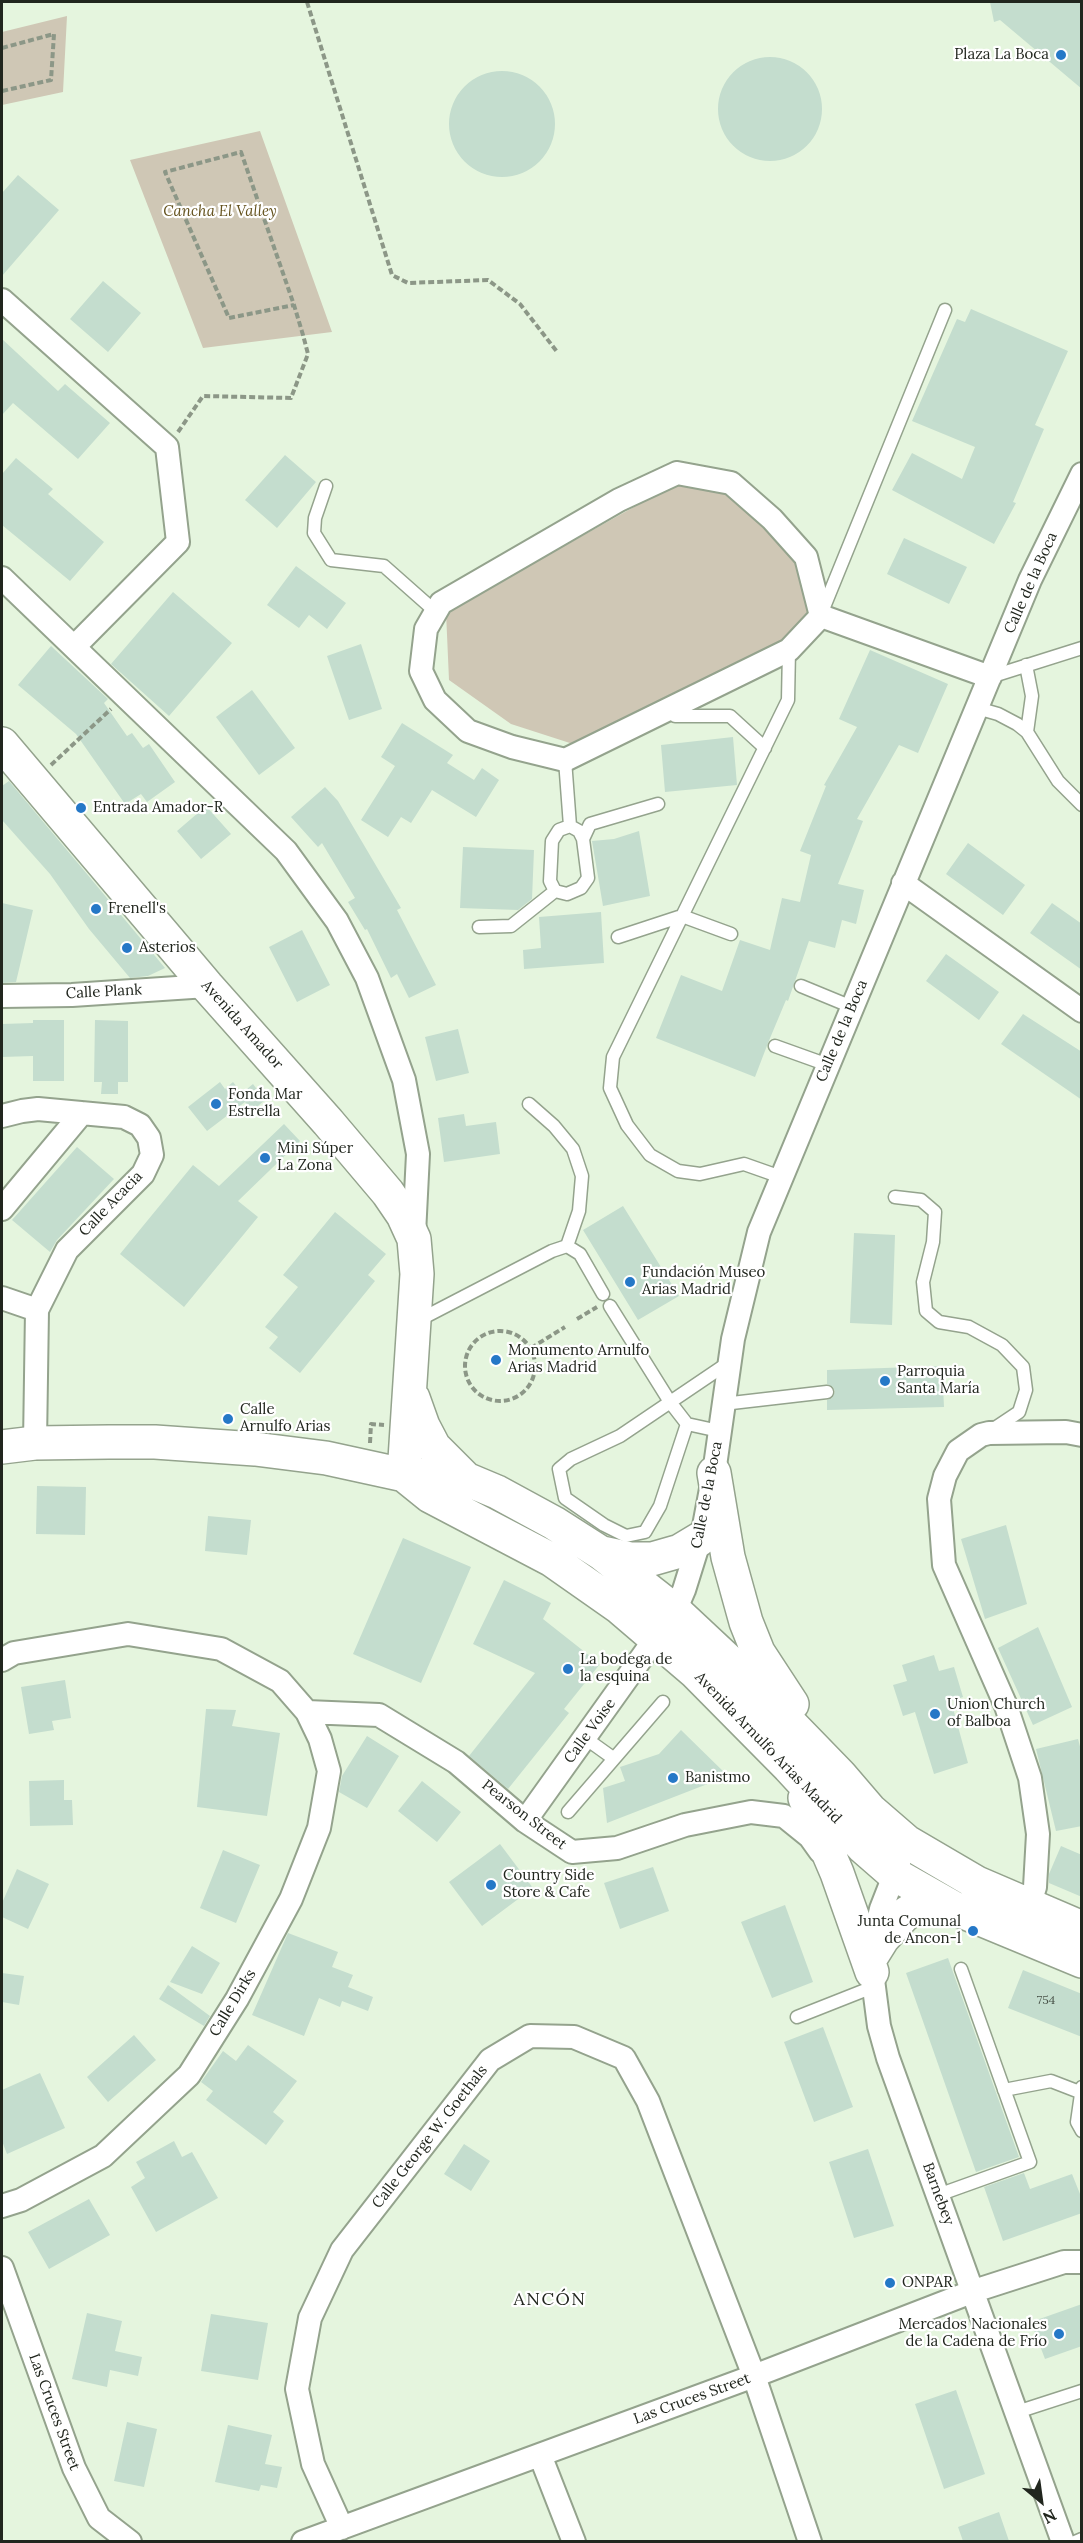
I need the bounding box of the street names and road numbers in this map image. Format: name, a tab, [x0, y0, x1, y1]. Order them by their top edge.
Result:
street label: Calle de la Boca	[1001, 530, 1061, 636]
street label: Avenida Amador	[197, 977, 287, 1073]
street label: Calle de la Boca	[812, 977, 872, 1085]
street label: Calle Plank	[65, 981, 143, 1003]
street label: Calle Acacia	[76, 1168, 146, 1240]
street label: Calle de la Boca	[688, 1440, 726, 1550]
street label: Avenida Arnulfo Arias Madrid	[691, 1669, 845, 1827]
street label: Calle Voise	[560, 1695, 620, 1767]
street label: Pearson Street	[478, 1776, 570, 1854]
street label: Calle Dirks	[206, 1966, 260, 2040]
street label: Calle George W. Goethals	[368, 2062, 492, 2212]
street label: Barnebey	[918, 2160, 958, 2228]
street label: Las Cruces Street	[25, 2351, 83, 2473]
street label: Las Cruces Street	[631, 2370, 753, 2428]

